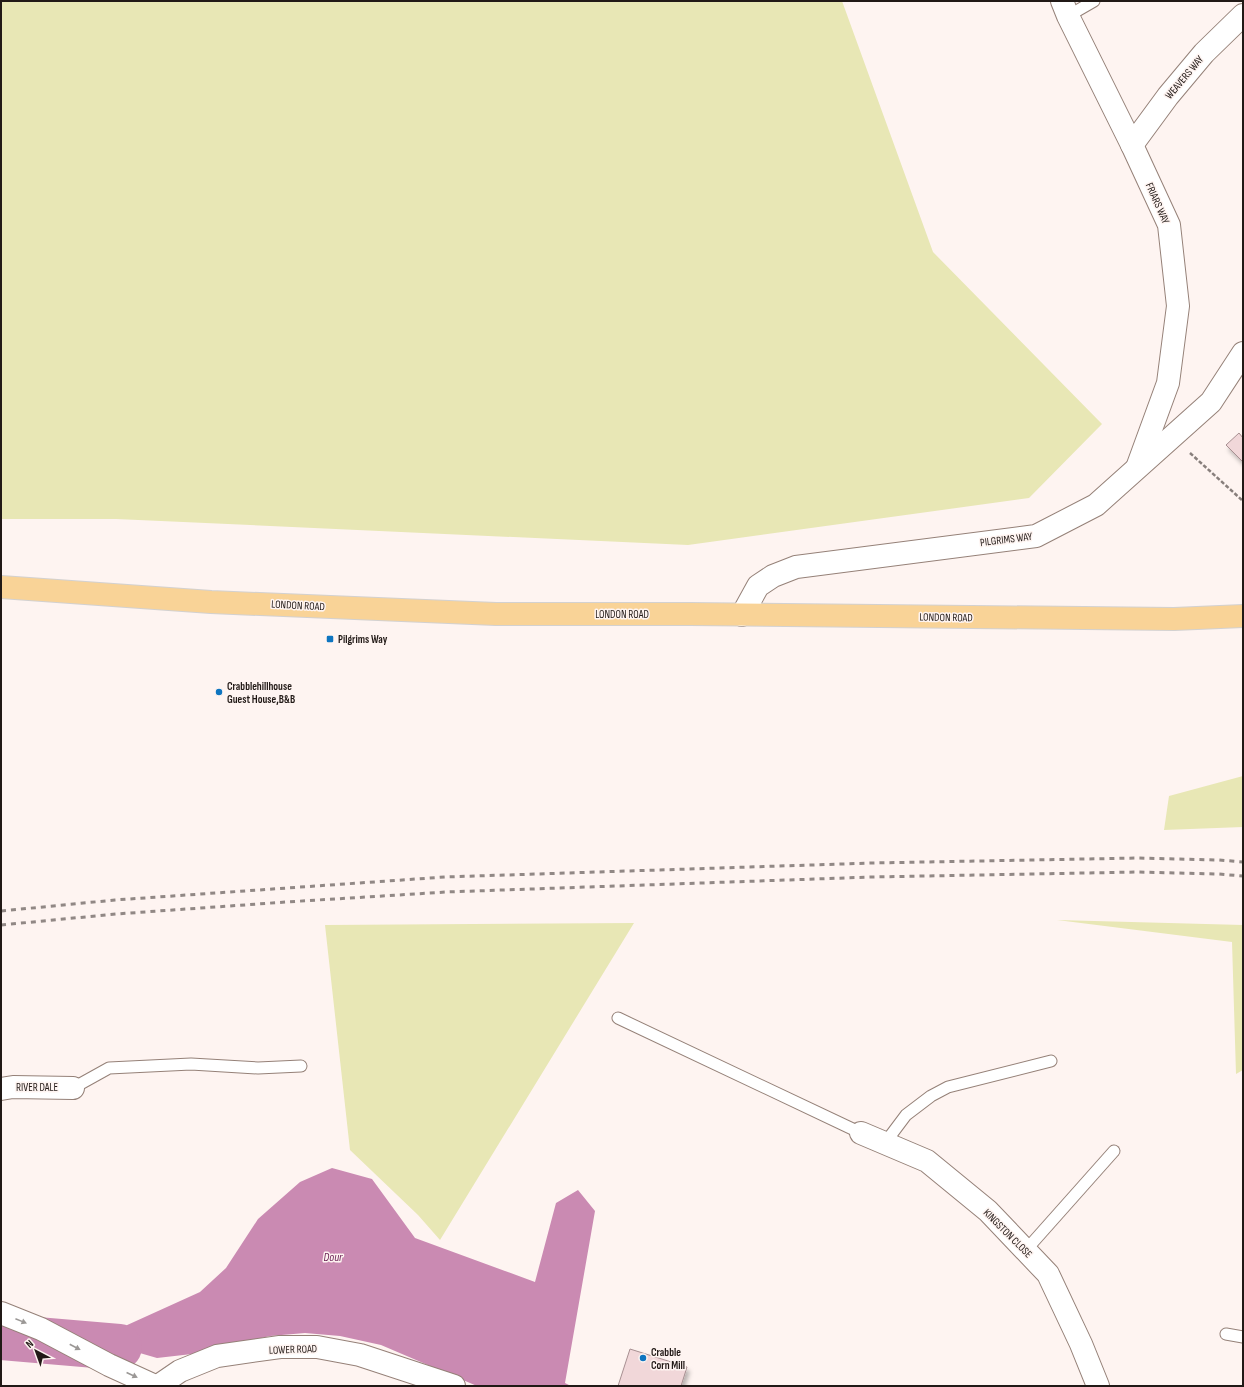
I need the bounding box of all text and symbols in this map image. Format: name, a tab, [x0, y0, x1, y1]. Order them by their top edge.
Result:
street label: WEAVERS WAY	[1162, 53, 1207, 102]
street label: FRIARS WAY	[1143, 181, 1173, 226]
street label: PILGRIMS WAY	[979, 530, 1033, 549]
street label: LONDON ROAD	[271, 598, 325, 613]
street label: LONDON ROAD	[595, 608, 649, 621]
street label: LONDON ROAD	[919, 611, 973, 624]
place label: Pilgrims Way	[338, 633, 388, 646]
marker: Pilgrims Way	[325, 634, 335, 644]
place label: Crabblehillhouse Guest House,B&B	[227, 680, 295, 706]
marker: Crabblehillhouse Guest House,B&B	[214, 687, 224, 697]
street label: RIVER DALE	[16, 1081, 58, 1094]
street label: KINGSTON CLOSE	[981, 1206, 1035, 1260]
water label: Dour	[324, 1250, 343, 1265]
one-way arrow	[15, 1318, 26, 1324]
north arrow	[16, 1331, 56, 1371]
text: N	[23, 1337, 36, 1351]
street label: LOWER ROAD	[269, 1342, 317, 1357]
one-way arrow	[69, 1344, 80, 1350]
place label: Crabble Corn Mill	[651, 1346, 685, 1372]
marker: Crabble Corn Mill	[638, 1353, 648, 1363]
one-way arrow	[126, 1372, 137, 1378]

